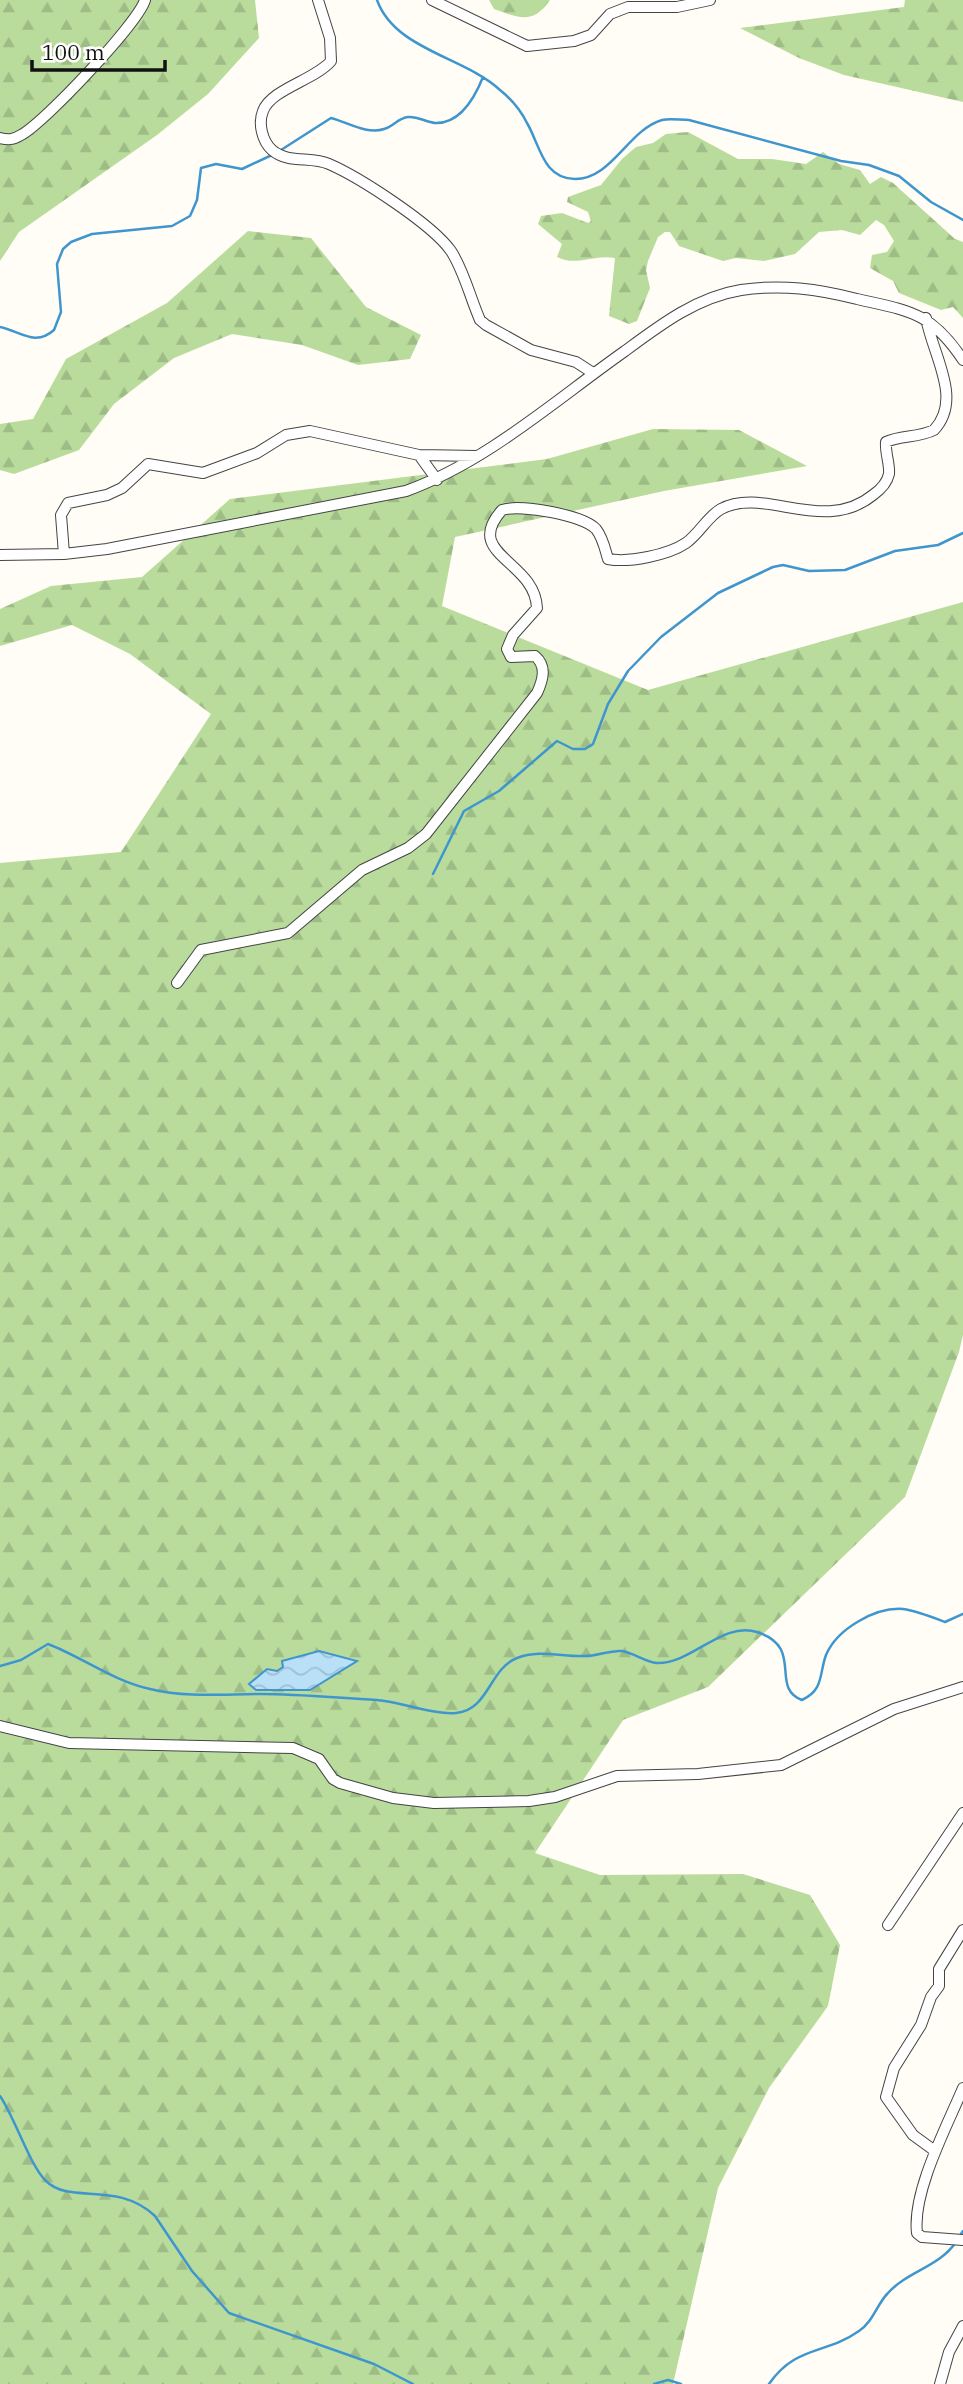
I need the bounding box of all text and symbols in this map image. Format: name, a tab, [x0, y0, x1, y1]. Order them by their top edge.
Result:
scale bar	[32, 28, 164, 72]
text: 100 m	[42, 38, 105, 66]

